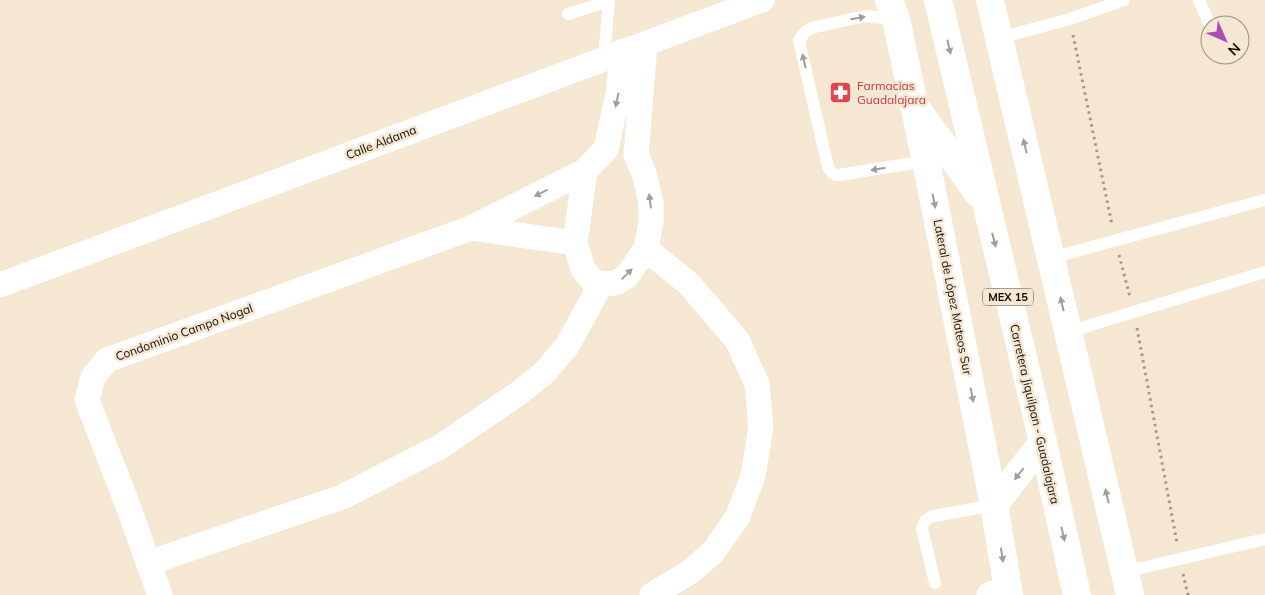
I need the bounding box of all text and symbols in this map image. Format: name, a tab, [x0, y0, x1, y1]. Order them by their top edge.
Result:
one-way arrow	[851, 14, 867, 22]
north arrow	[1200, 15, 1250, 65]
text: N	[1224, 39, 1244, 59]
one-way arrow	[945, 40, 953, 55]
one-way arrow	[800, 54, 808, 69]
place label: Farmacias Guadalajara	[857, 78, 926, 107]
pharmacy icon: Farmacias Guadalajara	[829, 80, 853, 104]
one-way arrow	[613, 92, 621, 107]
street label: Calle Aldama	[344, 122, 418, 162]
one-way arrow	[1021, 138, 1029, 153]
one-way arrow	[870, 165, 886, 173]
one-way arrow	[534, 189, 548, 197]
one-way arrow	[646, 193, 654, 209]
one-way arrow	[930, 194, 938, 209]
street label: Lateral de López Mateos Sur	[931, 218, 976, 377]
one-way arrow	[990, 232, 998, 247]
one-way arrow	[621, 268, 633, 280]
road number: MEX 15	[983, 288, 1033, 306]
one-way arrow	[1058, 297, 1066, 312]
street label: Condominio Campo Nogal	[113, 300, 255, 364]
street label: Carretera Jiquilpan - Guadalajara	[1007, 323, 1063, 505]
one-way arrow	[969, 387, 977, 403]
one-way arrow	[1013, 467, 1024, 480]
one-way arrow	[1103, 489, 1111, 504]
one-way arrow	[1059, 527, 1067, 542]
one-way arrow	[998, 547, 1006, 563]

